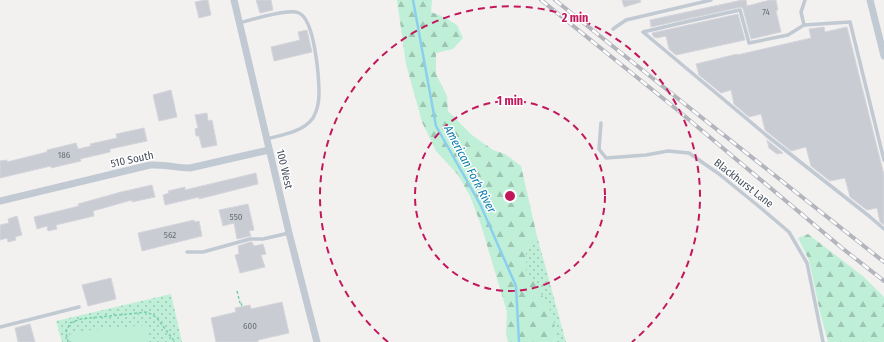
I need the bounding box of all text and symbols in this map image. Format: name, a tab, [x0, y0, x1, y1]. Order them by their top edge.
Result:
house number: 74	[762, 7, 770, 17]
text: 2 min	[561, 11, 588, 25]
text: 1 min	[497, 94, 523, 108]
water label: American Fork River	[441, 122, 499, 216]
street label: 100 West	[274, 148, 295, 191]
street label: 510 South	[109, 149, 155, 170]
house number: 186	[58, 150, 71, 160]
street label: Blackhurst Lane	[711, 156, 776, 211]
centre of rings	[503, 189, 517, 203]
house number: 550	[230, 212, 243, 222]
house number: 562	[164, 230, 176, 240]
house number: 600	[243, 321, 257, 331]

